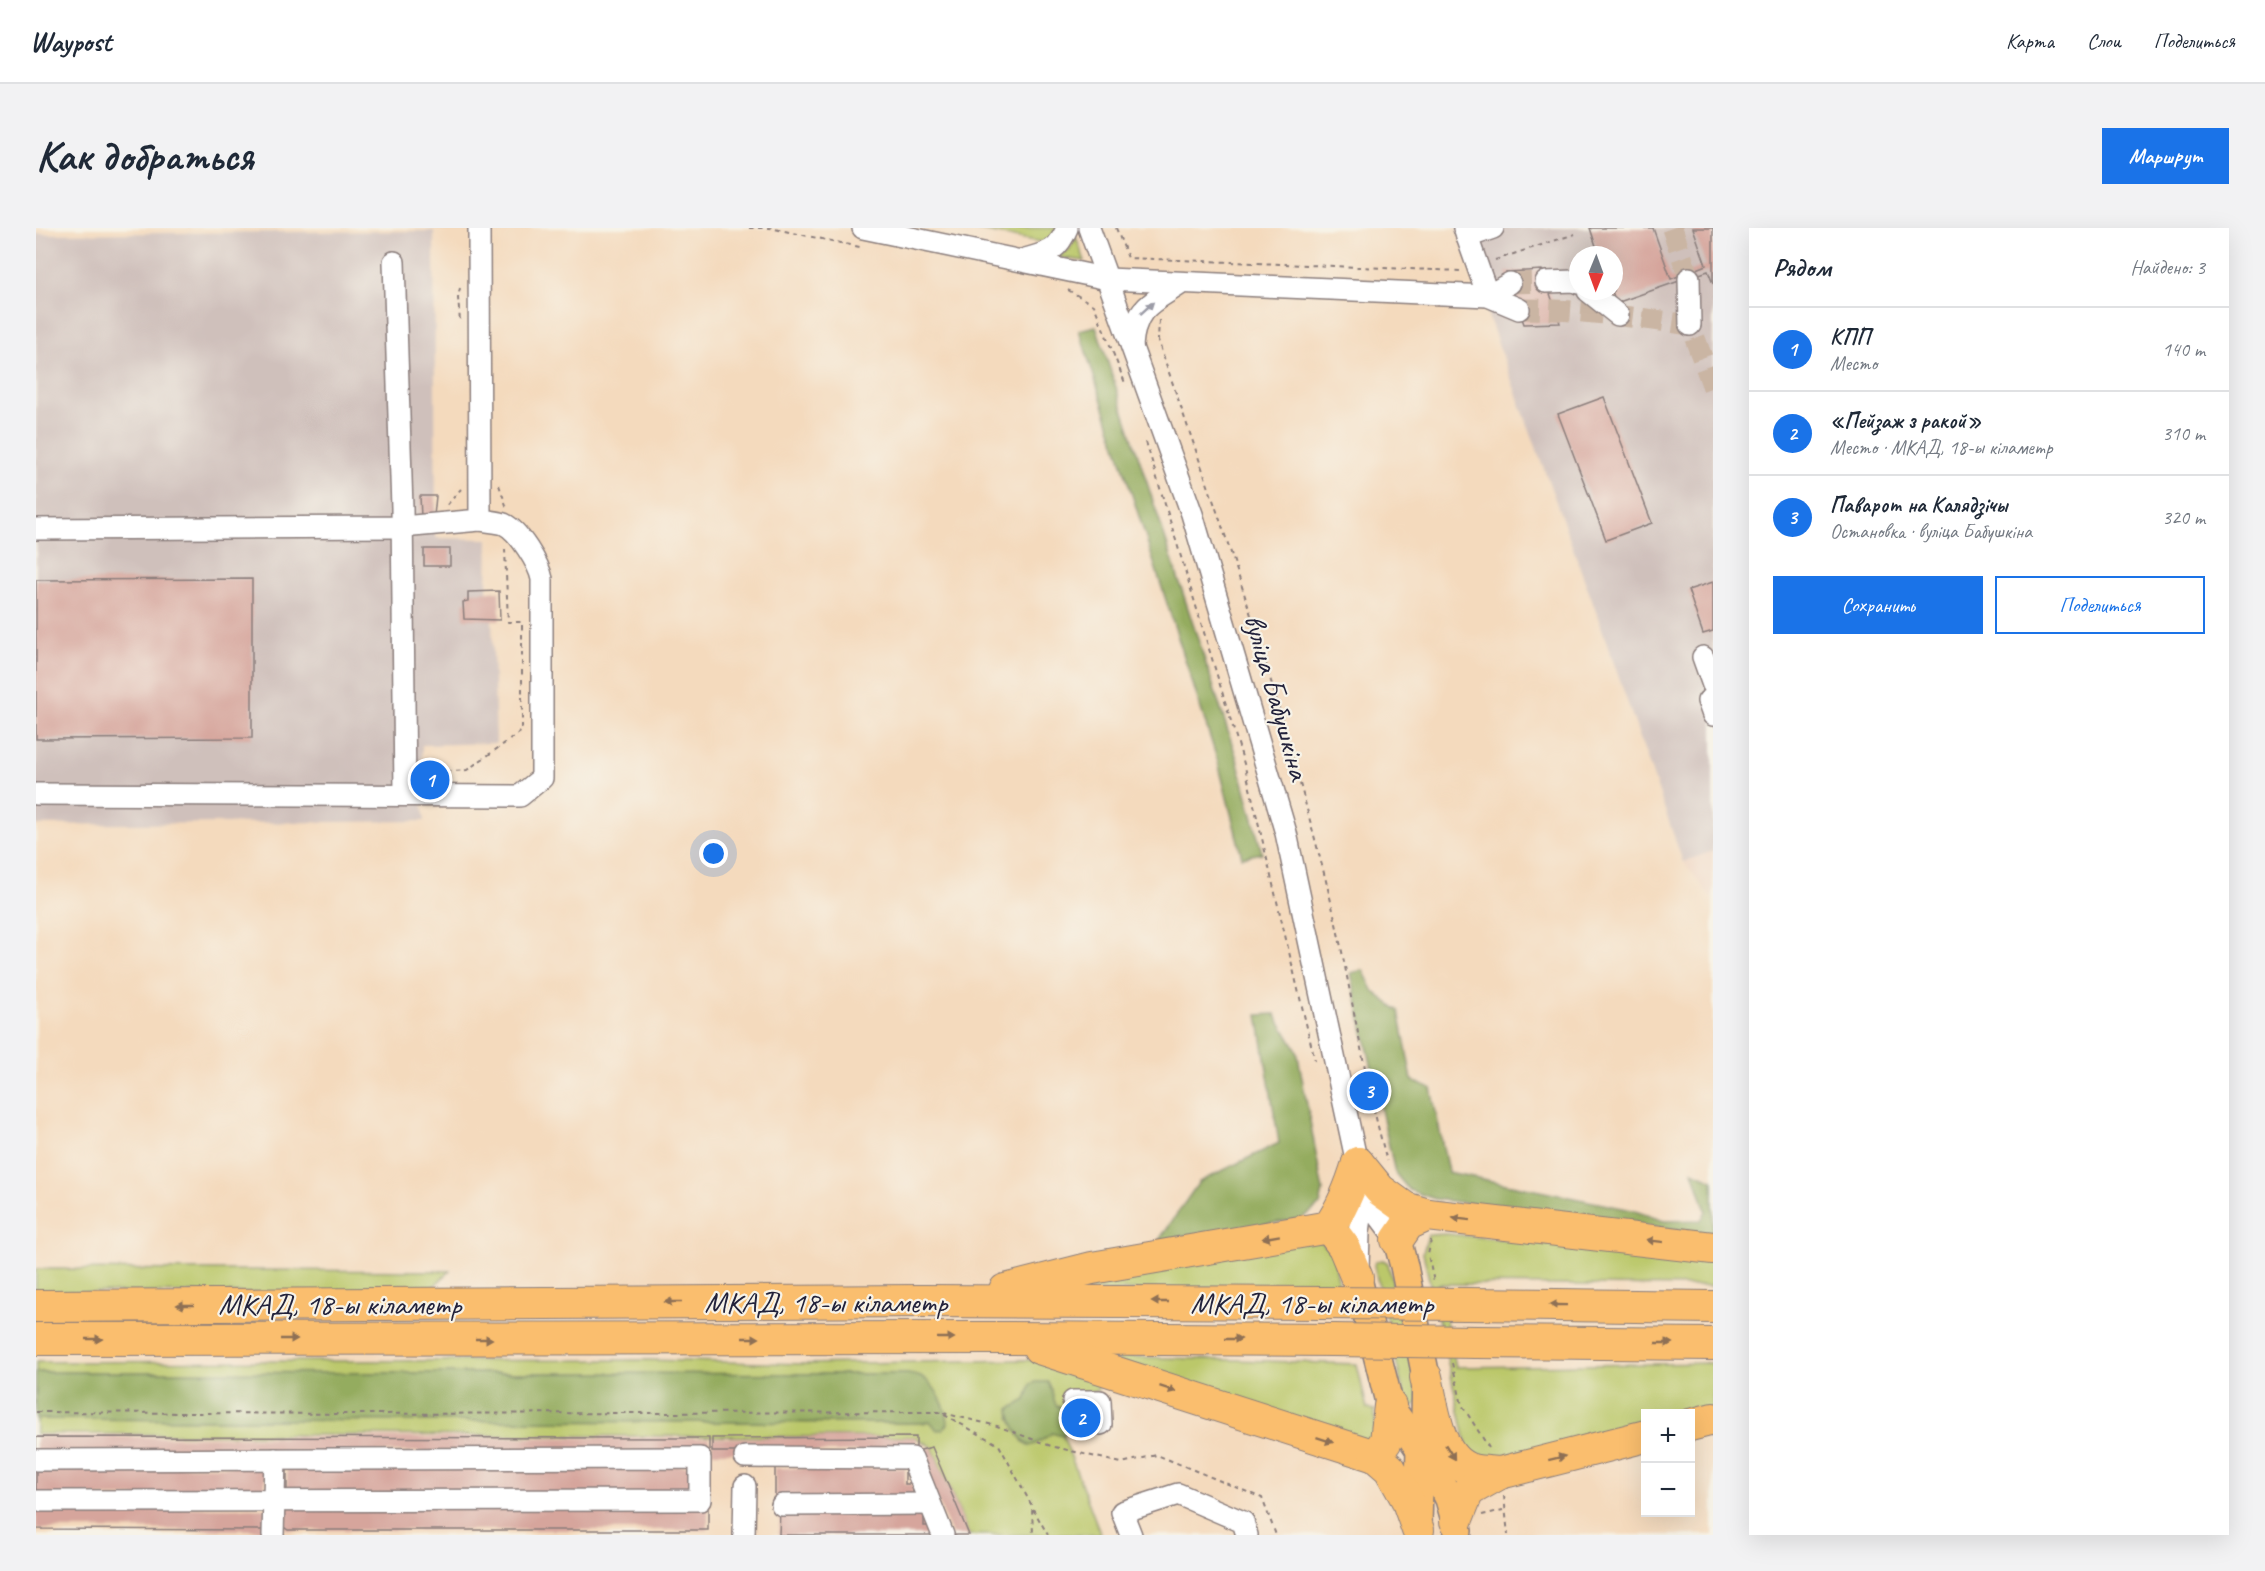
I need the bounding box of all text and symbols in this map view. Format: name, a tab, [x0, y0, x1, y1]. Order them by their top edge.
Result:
text: Waypost	[30, 24, 111, 59]
text: Карта	[2006, 28, 2054, 54]
text: Слои	[2087, 28, 2121, 54]
text: Поделиться	[2154, 28, 2235, 54]
button: Маршрут	[2102, 128, 2229, 184]
text: Как добраться	[36, 130, 253, 183]
north arrow	[1569, 246, 1623, 300]
text: Рядом	[1773, 251, 1831, 284]
text: Найдено: 3	[2130, 255, 2205, 280]
one-way arrow	[1139, 302, 1154, 315]
text: КПП	[1830, 323, 1870, 351]
text: 1	[1788, 337, 1797, 362]
text: 140 m	[2162, 337, 2205, 362]
text: Место	[1830, 351, 1877, 376]
text: «Пейзаж з ракой»	[1830, 407, 1981, 435]
text: 2	[1788, 421, 1797, 446]
text: 310 m	[2162, 421, 2205, 446]
text: Место · МКАД, 18-ы кіламетр	[1830, 435, 2053, 460]
text: Паварот на Калядзічы	[1830, 491, 2007, 519]
text: 3	[1788, 505, 1797, 530]
text: 320 m	[2162, 505, 2205, 530]
text: Остановка · вуліца Бабушкіна	[1830, 519, 2032, 544]
button: Сохранить	[1773, 576, 1983, 634]
button: Поделиться	[1995, 576, 2205, 634]
street label: вуліца Бабушкіна	[1235, 610, 1319, 786]
pin: 1	[410, 758, 450, 802]
your location	[699, 839, 728, 868]
pin: 3	[1350, 1068, 1388, 1114]
one-way arrow	[1452, 1214, 1471, 1224]
one-way arrow	[1262, 1233, 1281, 1242]
one-way arrow	[1645, 1236, 1664, 1246]
street label: МКАД, 18-ы кіламетр	[705, 1283, 949, 1321]
street label: МКАД, 18-ы кіламетр	[1191, 1284, 1435, 1322]
street label: МКАД, 18-ы кіламетр	[219, 1285, 463, 1323]
one-way arrow	[664, 1297, 683, 1307]
one-way arrow	[1150, 1297, 1169, 1307]
one-way arrow	[175, 1300, 194, 1310]
one-way arrow	[1548, 1300, 1567, 1310]
one-way arrow	[741, 1333, 760, 1343]
one-way arrow	[936, 1333, 955, 1343]
one-way arrow	[85, 1334, 104, 1344]
one-way arrow	[280, 1334, 299, 1344]
one-way arrow	[475, 1334, 494, 1344]
one-way arrow	[1223, 1335, 1242, 1344]
one-way arrow	[1655, 1338, 1674, 1348]
one-way arrow	[1159, 1384, 1177, 1394]
pin: 2	[1062, 1396, 1100, 1440]
map controls	[1641, 1409, 1695, 1517]
button: +	[1641, 1409, 1695, 1463]
one-way arrow	[1316, 1436, 1334, 1445]
one-way arrow	[1444, 1444, 1455, 1460]
one-way arrow	[1547, 1453, 1566, 1463]
button: −	[1641, 1463, 1695, 1517]

